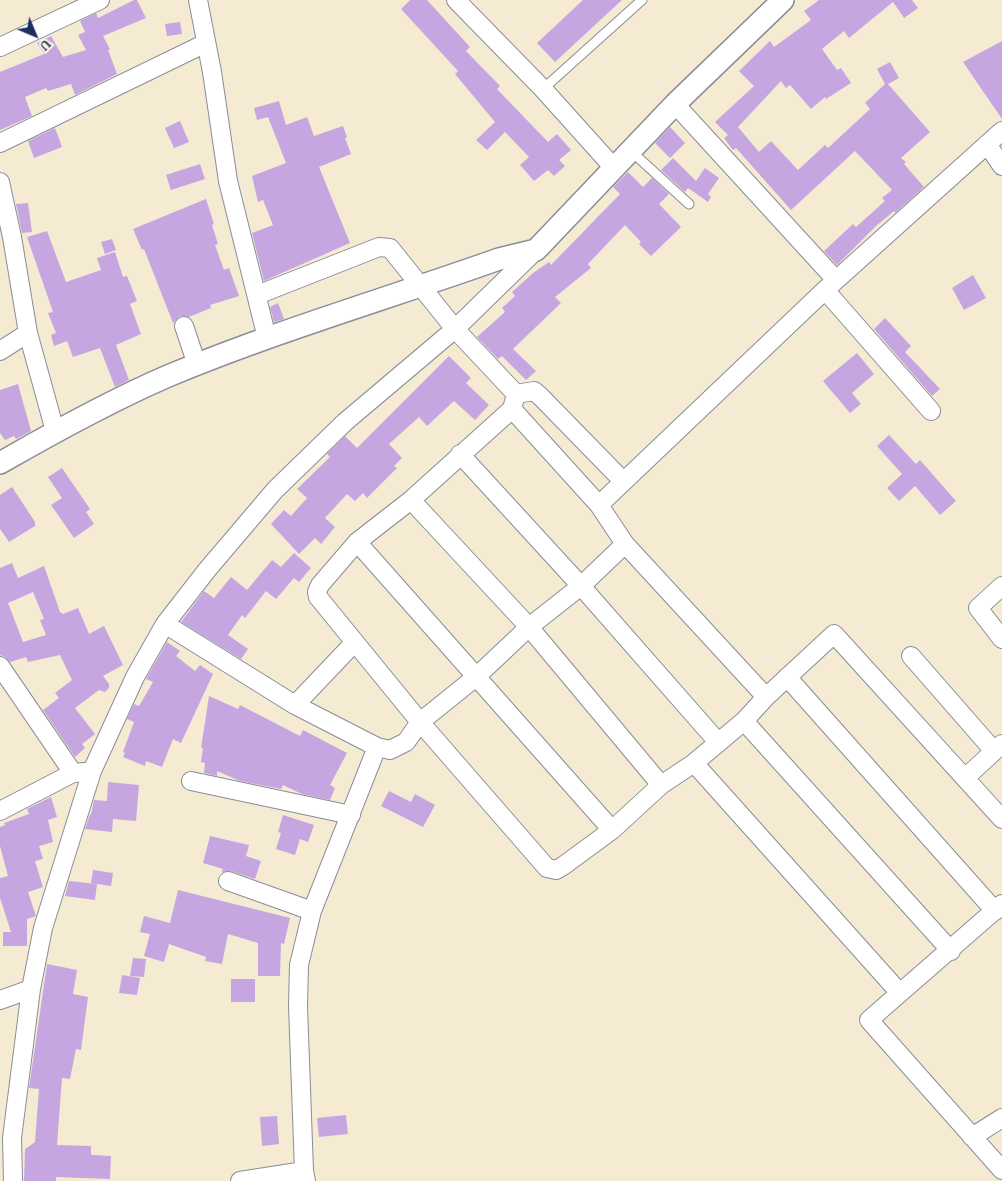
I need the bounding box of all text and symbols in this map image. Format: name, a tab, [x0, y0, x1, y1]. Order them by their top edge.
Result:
north arrow	[10, 10, 60, 60]
text: U	[35, 35, 56, 56]

